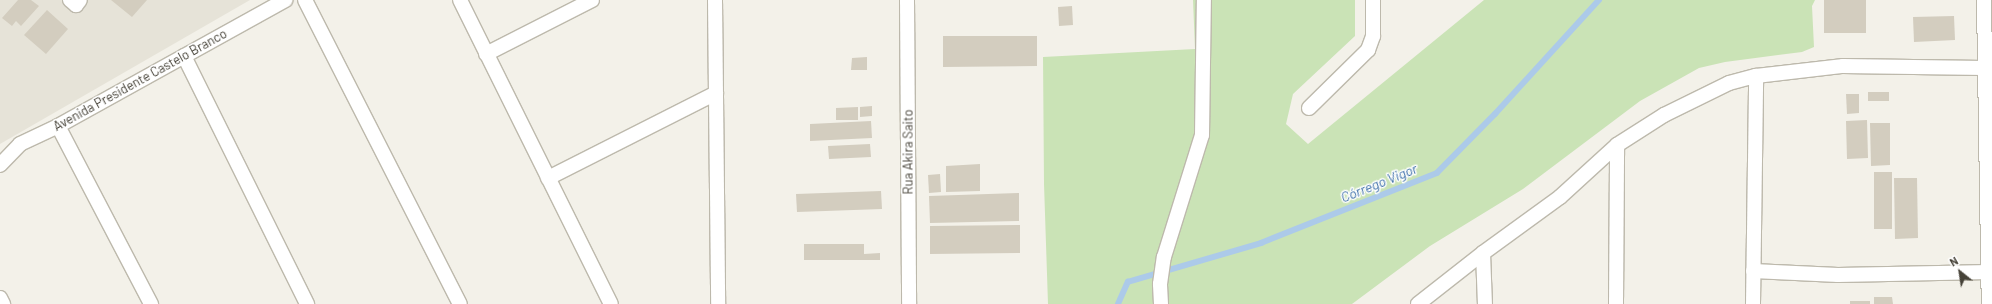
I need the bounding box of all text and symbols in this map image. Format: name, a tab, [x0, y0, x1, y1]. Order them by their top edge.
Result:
street label: Avenida Presidente Castelo Branco	[51, 26, 229, 134]
street label: Rua Akira Saito	[900, 110, 916, 194]
water label: Córrego Vigor	[1338, 160, 1420, 206]
north arrow	[1940, 252, 1980, 292]
text: N	[1947, 254, 1960, 269]

